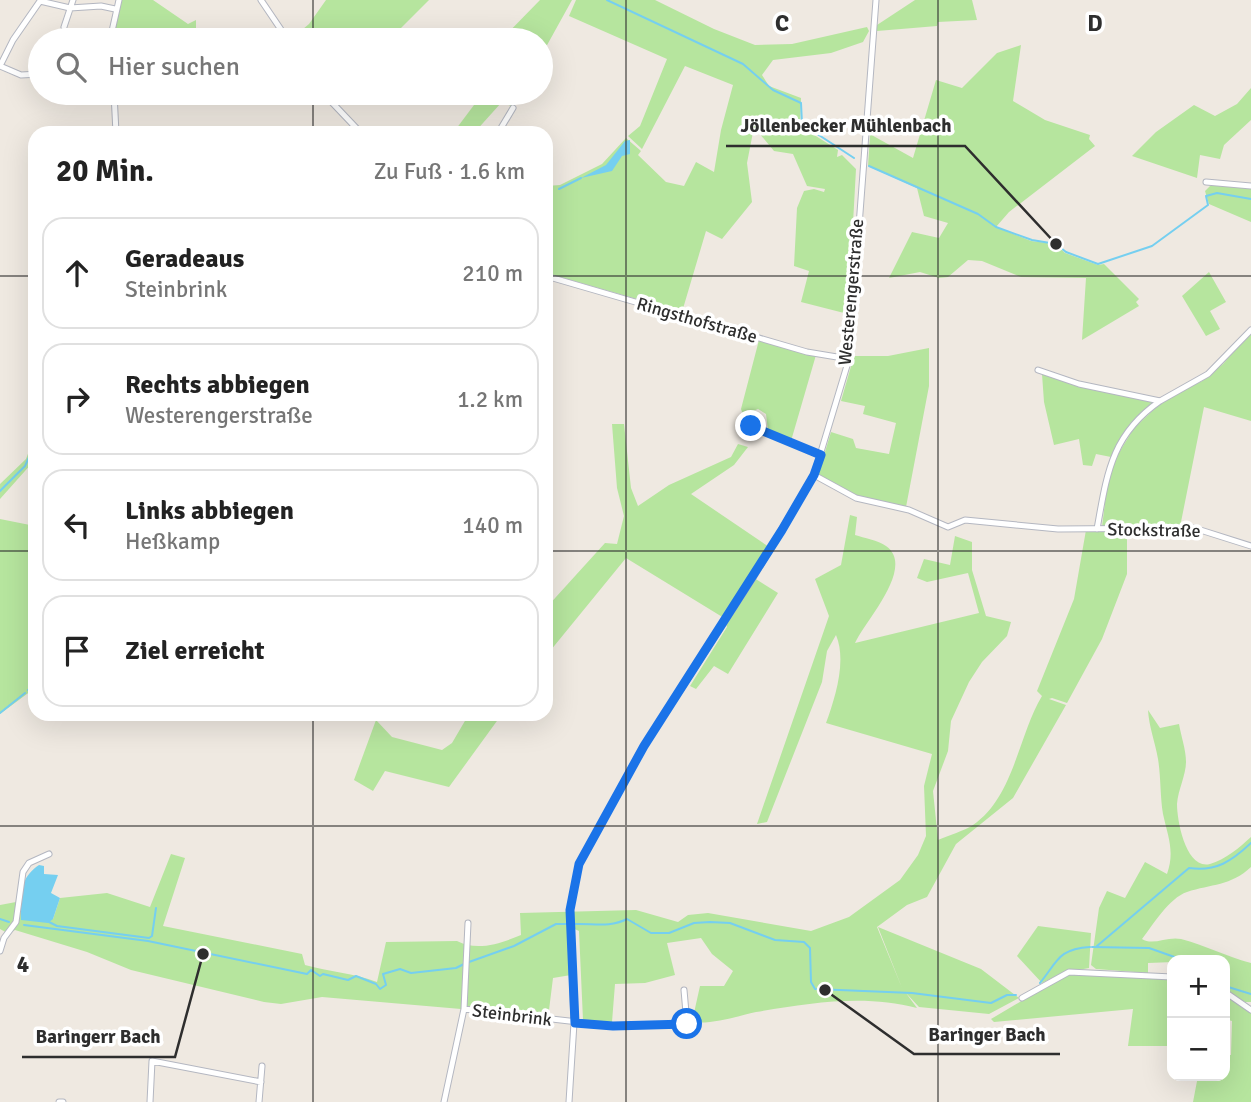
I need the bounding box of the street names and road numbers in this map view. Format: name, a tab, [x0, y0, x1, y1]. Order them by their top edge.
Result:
street label: Westerengerstraße	[834, 218, 868, 366]
street label: Ringsthofstraße	[634, 292, 760, 348]
street label: Stockstraße	[1107, 518, 1201, 542]
street label: Steinbrink	[471, 999, 553, 1031]

